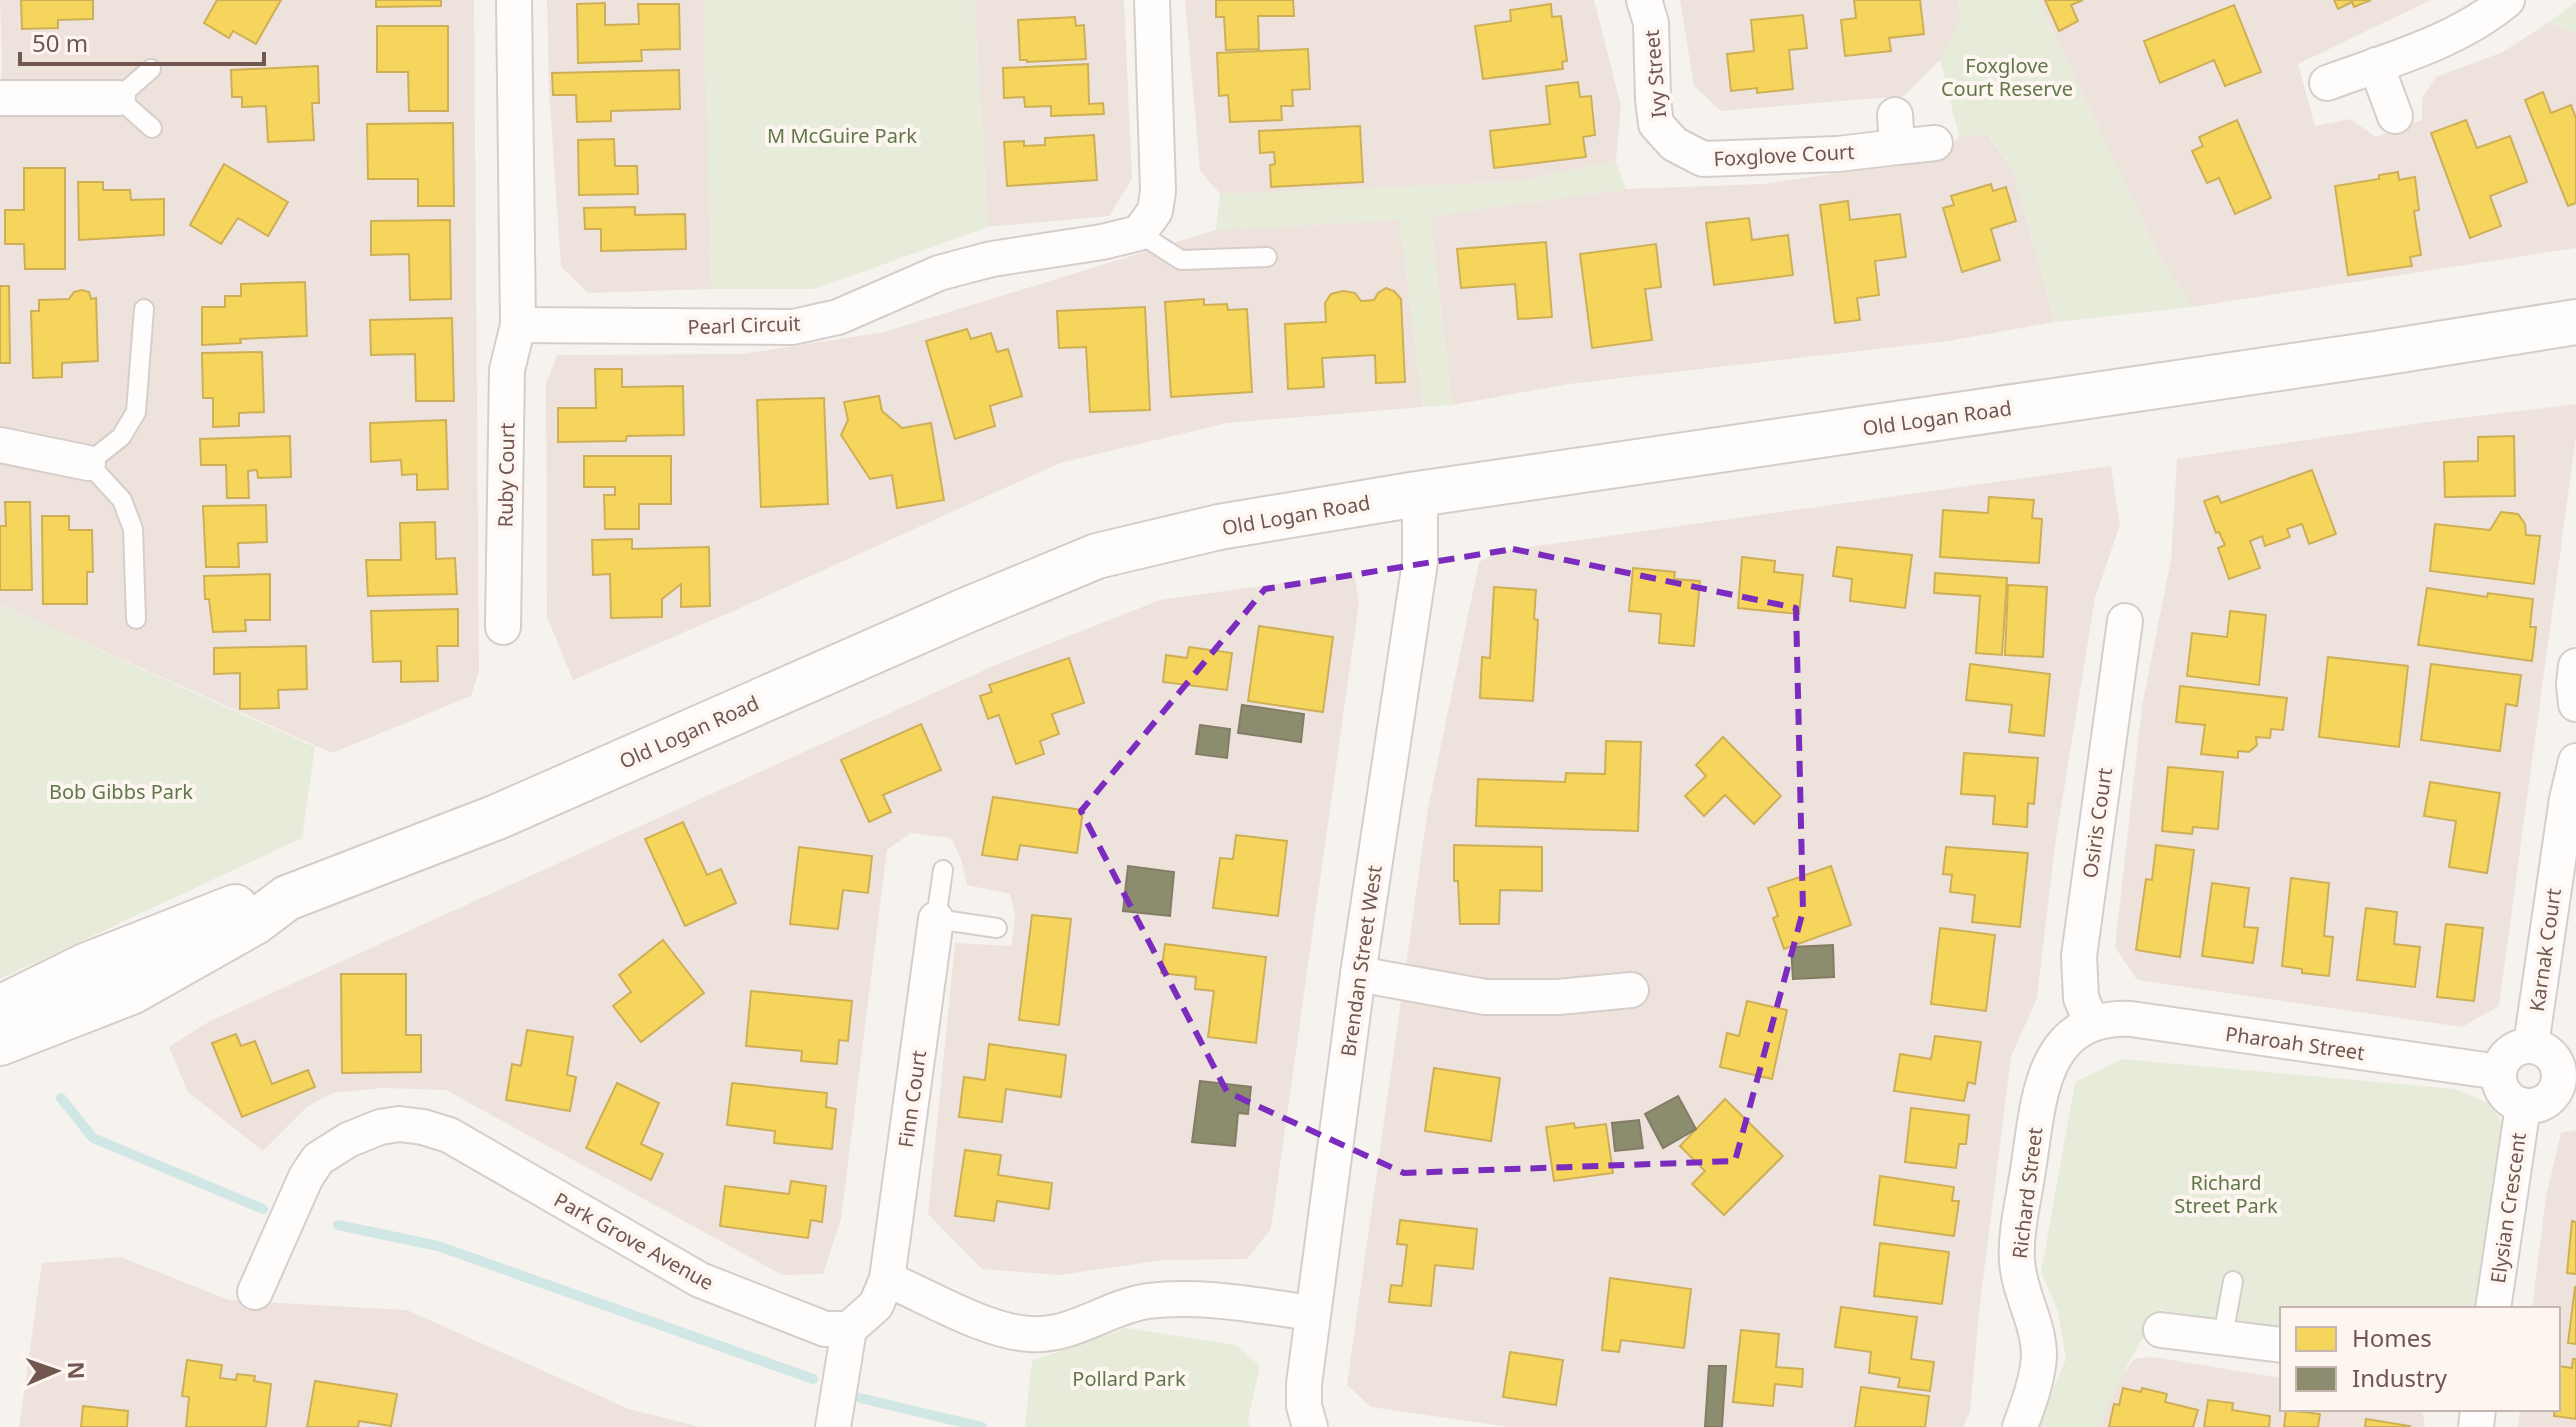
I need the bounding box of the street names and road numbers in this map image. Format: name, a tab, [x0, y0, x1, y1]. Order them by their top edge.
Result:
street label: Ivy Street	[1638, 29, 1672, 119]
street label: Foxglove Court	[1713, 138, 1855, 172]
street label: Pearl Circuit	[687, 310, 801, 340]
street label: Old Logan Road	[1861, 394, 2013, 442]
street label: Ruby Court	[492, 422, 520, 528]
street label: Old Logan Road	[1220, 489, 1372, 541]
street label: Old Logan Road	[615, 689, 763, 775]
street label: Osiris Court	[2076, 766, 2118, 880]
street label: Brendan Street West	[1334, 864, 1388, 1058]
street label: Karnak Court	[2523, 887, 2567, 1013]
street label: Pharoah Street	[2224, 1020, 2366, 1066]
street label: Finn Court	[892, 1049, 932, 1149]
street label: Richard Street	[2006, 1126, 2048, 1260]
street label: Elysian Crescent	[2484, 1131, 2532, 1285]
street label: Park Grove Avenue	[549, 1186, 719, 1296]

